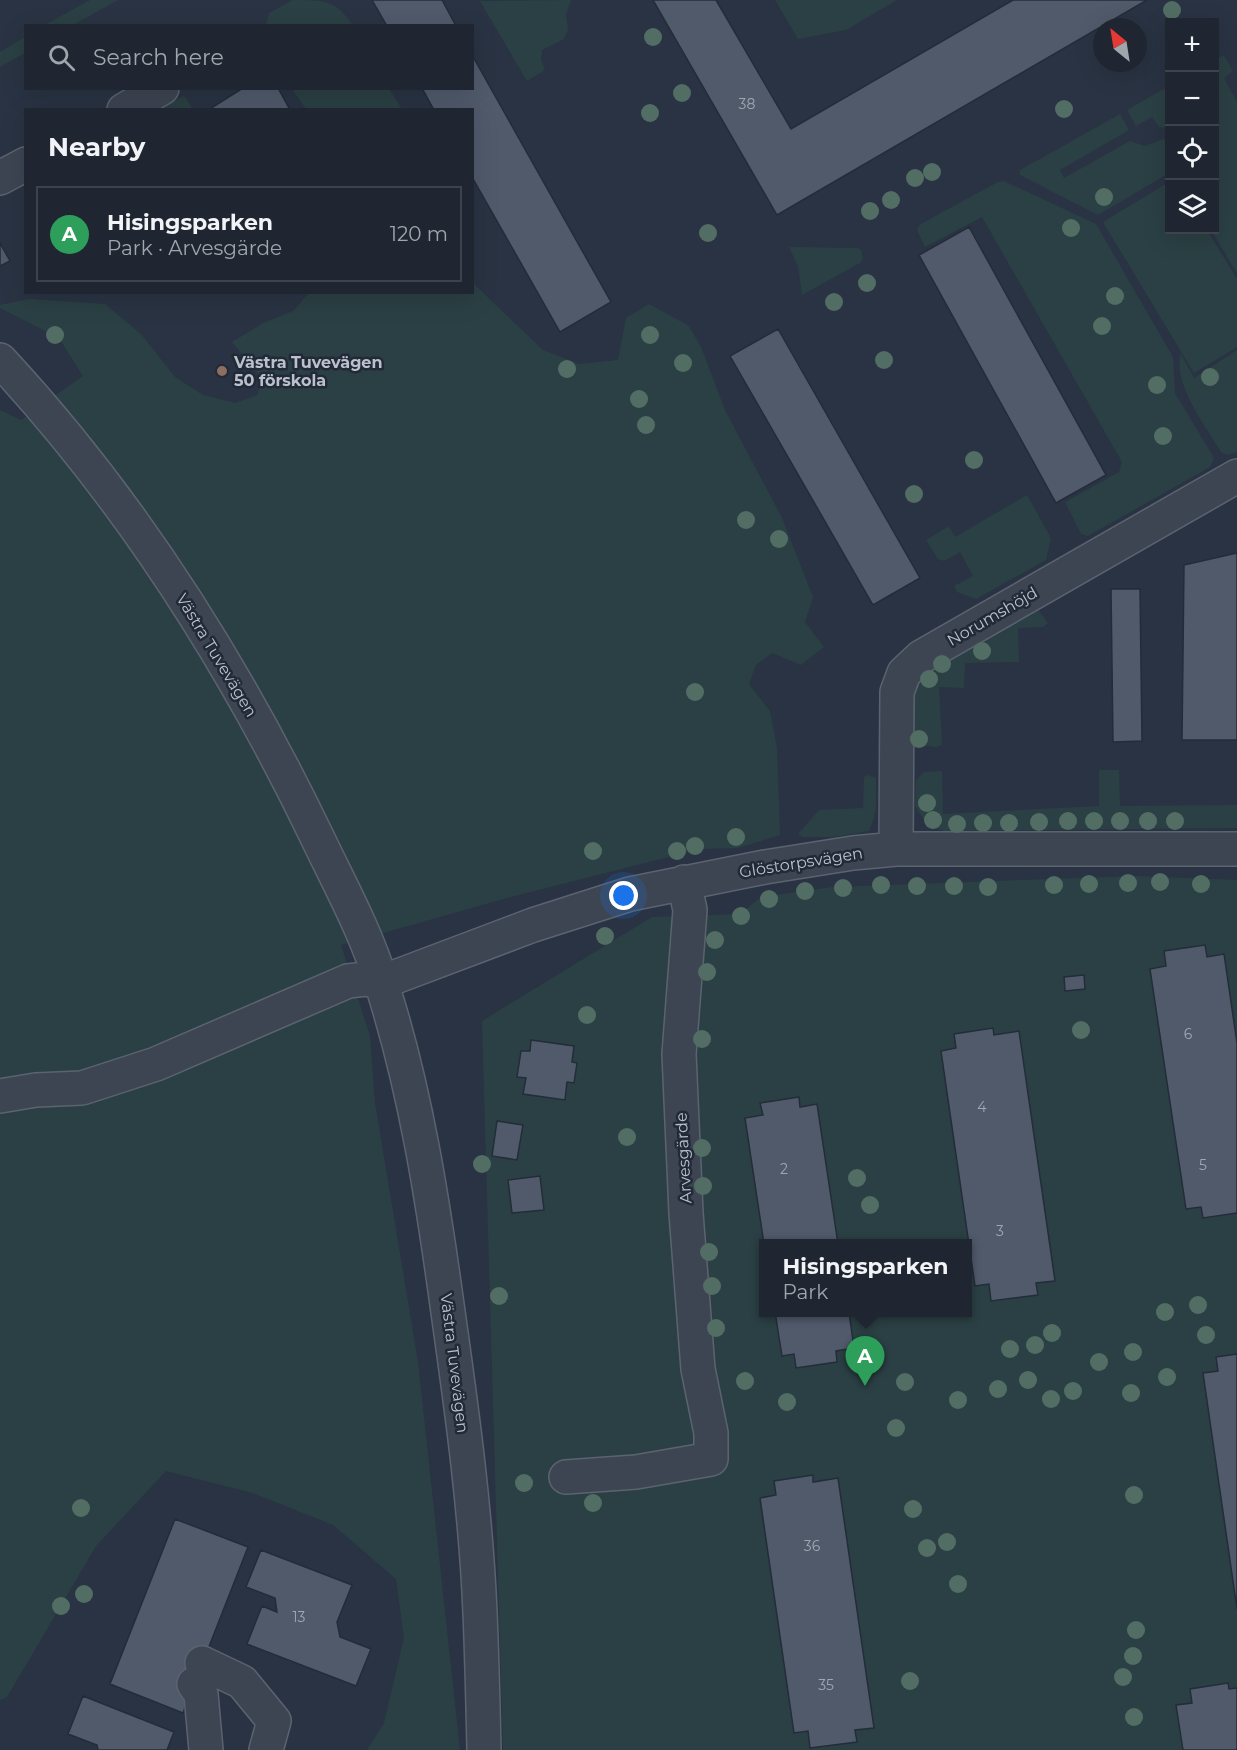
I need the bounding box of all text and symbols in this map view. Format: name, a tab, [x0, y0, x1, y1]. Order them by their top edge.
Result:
north arrow	[1093, 18, 1147, 72]
map controls	[1165, 18, 1219, 234]
button: +	[1165, 18, 1219, 72]
search box	[24, 24, 474, 90]
icon: search	[45, 41, 78, 74]
text: Search here	[93, 44, 224, 71]
button: −	[1165, 72, 1219, 126]
house number: 38	[739, 95, 755, 113]
button: locate	[1165, 126, 1219, 180]
text: Nearby	[48, 131, 145, 163]
button: layers	[1165, 180, 1219, 234]
text: Hisingsparken	[107, 209, 273, 236]
text: A	[62, 222, 77, 246]
text: 120 m	[390, 222, 448, 246]
text: Park · Arvesgärde	[107, 236, 282, 260]
place label: Västra Tuvevägen 50 förskola	[233, 353, 383, 390]
marker: Västra Tuvevägen 50 förskola	[215, 364, 229, 378]
street label: Norumshöjd	[944, 583, 1041, 650]
street label: Västra Tuvevägen	[172, 590, 261, 720]
street label: Glöstorpsvägen	[738, 843, 864, 882]
your location	[609, 881, 638, 910]
house number: 6	[1184, 1025, 1193, 1043]
house number: 4	[977, 1098, 987, 1116]
street label: Arvesgärde	[672, 1112, 695, 1204]
house number: 5	[1199, 1156, 1207, 1174]
house number: 2	[780, 1160, 788, 1178]
house number: 3	[996, 1222, 1004, 1240]
popup	[759, 1239, 972, 1317]
text: Hisingsparken	[782, 1253, 949, 1280]
text: Park	[782, 1280, 828, 1304]
street label: Västra Tuvevägen	[437, 1292, 472, 1434]
pin: A	[846, 1336, 884, 1386]
house number: 36	[804, 1537, 821, 1555]
house number: 13	[293, 1608, 306, 1626]
house number: 35	[818, 1676, 834, 1694]

